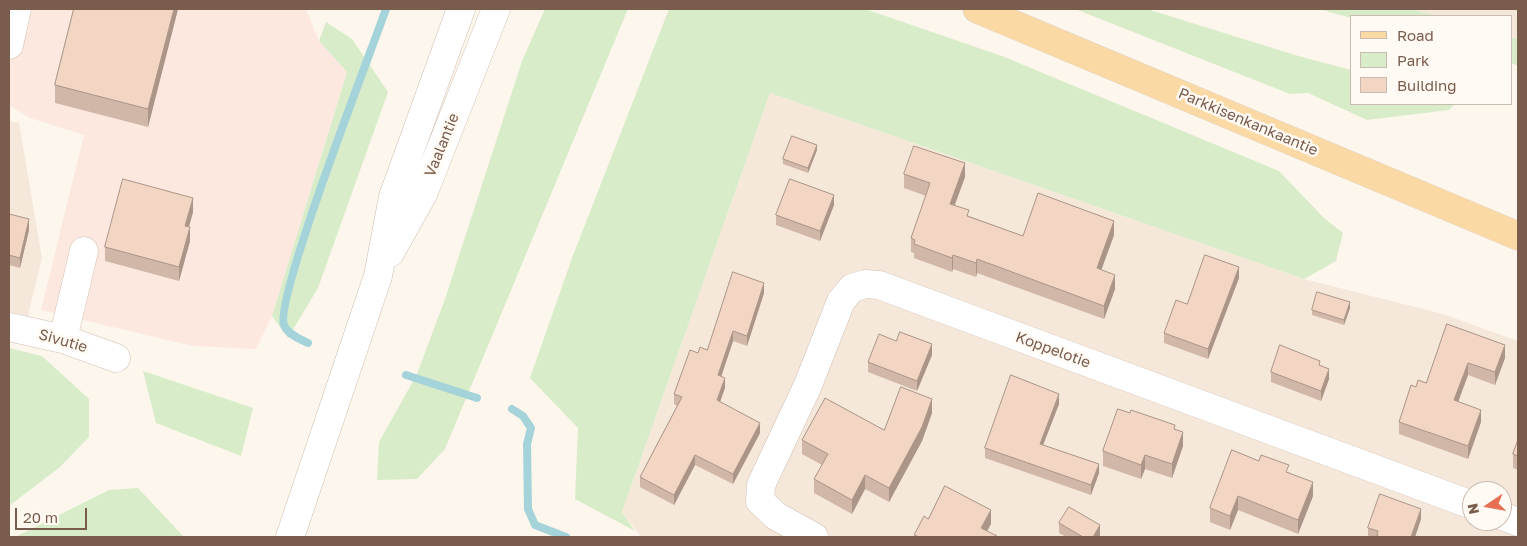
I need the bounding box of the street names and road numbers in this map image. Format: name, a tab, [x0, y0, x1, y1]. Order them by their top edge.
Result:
street label: Parkkisenkankaantie	[1175, 84, 1321, 160]
street label: Vaalantie	[421, 110, 463, 180]
street label: Sivutie	[37, 325, 89, 357]
street label: Koppelotie	[1013, 328, 1093, 372]

